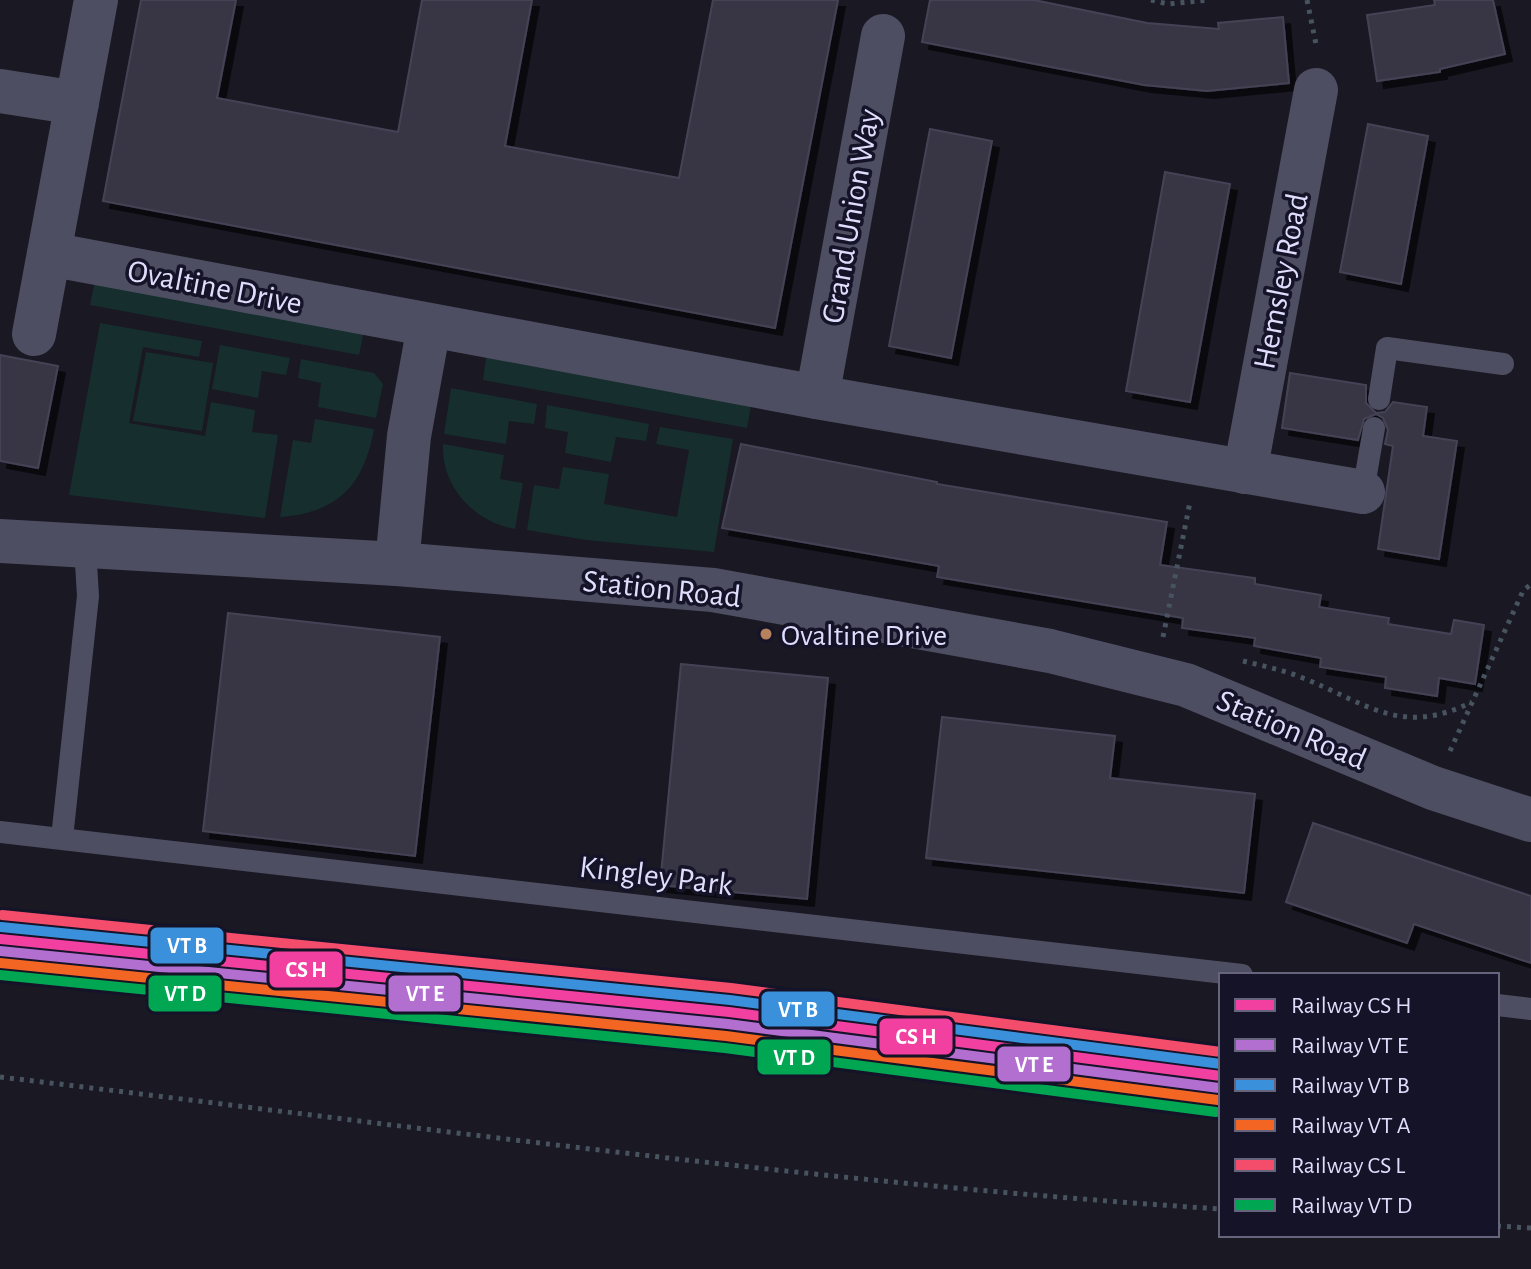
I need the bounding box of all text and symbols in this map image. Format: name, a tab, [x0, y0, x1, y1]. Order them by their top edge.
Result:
street label: Grand Union Way	[816, 106, 886, 326]
street label: Hemsley Road	[1248, 190, 1314, 372]
street label: Ovaltine Drive	[125, 254, 305, 320]
street label: Station Road	[581, 565, 743, 613]
place label: Ovaltine Drive	[781, 621, 947, 651]
marker: Ovaltine Drive	[758, 626, 774, 642]
street label: Station Road	[1212, 684, 1371, 776]
street label: Kingley Park	[577, 851, 735, 901]
line badge: VT B	[149, 926, 225, 965]
text: VT B	[167, 935, 207, 957]
line badge: CS H	[268, 950, 344, 989]
text: CS H	[286, 959, 326, 981]
legend	[1219, 973, 1499, 1237]
line badge: VT D	[147, 974, 223, 1013]
line badge: VT E	[387, 974, 462, 1013]
text: VT D	[164, 983, 206, 1005]
text: VT E	[406, 983, 444, 1005]
line badge: VT B	[760, 990, 836, 1028]
text: Railway CS H	[1291, 994, 1412, 1018]
text: VT B	[778, 999, 818, 1021]
line badge: CS H	[878, 1017, 954, 1056]
text: CS H	[896, 1026, 936, 1048]
text: Railway VT E	[1291, 1034, 1409, 1058]
line badge: VT D	[756, 1038, 832, 1076]
line badge: VT E	[996, 1045, 1072, 1083]
text: VT D	[773, 1047, 815, 1069]
text: VT E	[1015, 1054, 1053, 1076]
text: Railway VT B	[1291, 1074, 1410, 1098]
text: Railway VT A	[1291, 1114, 1411, 1138]
text: Railway CS L	[1291, 1154, 1405, 1178]
text: Railway VT D	[1291, 1194, 1412, 1218]

